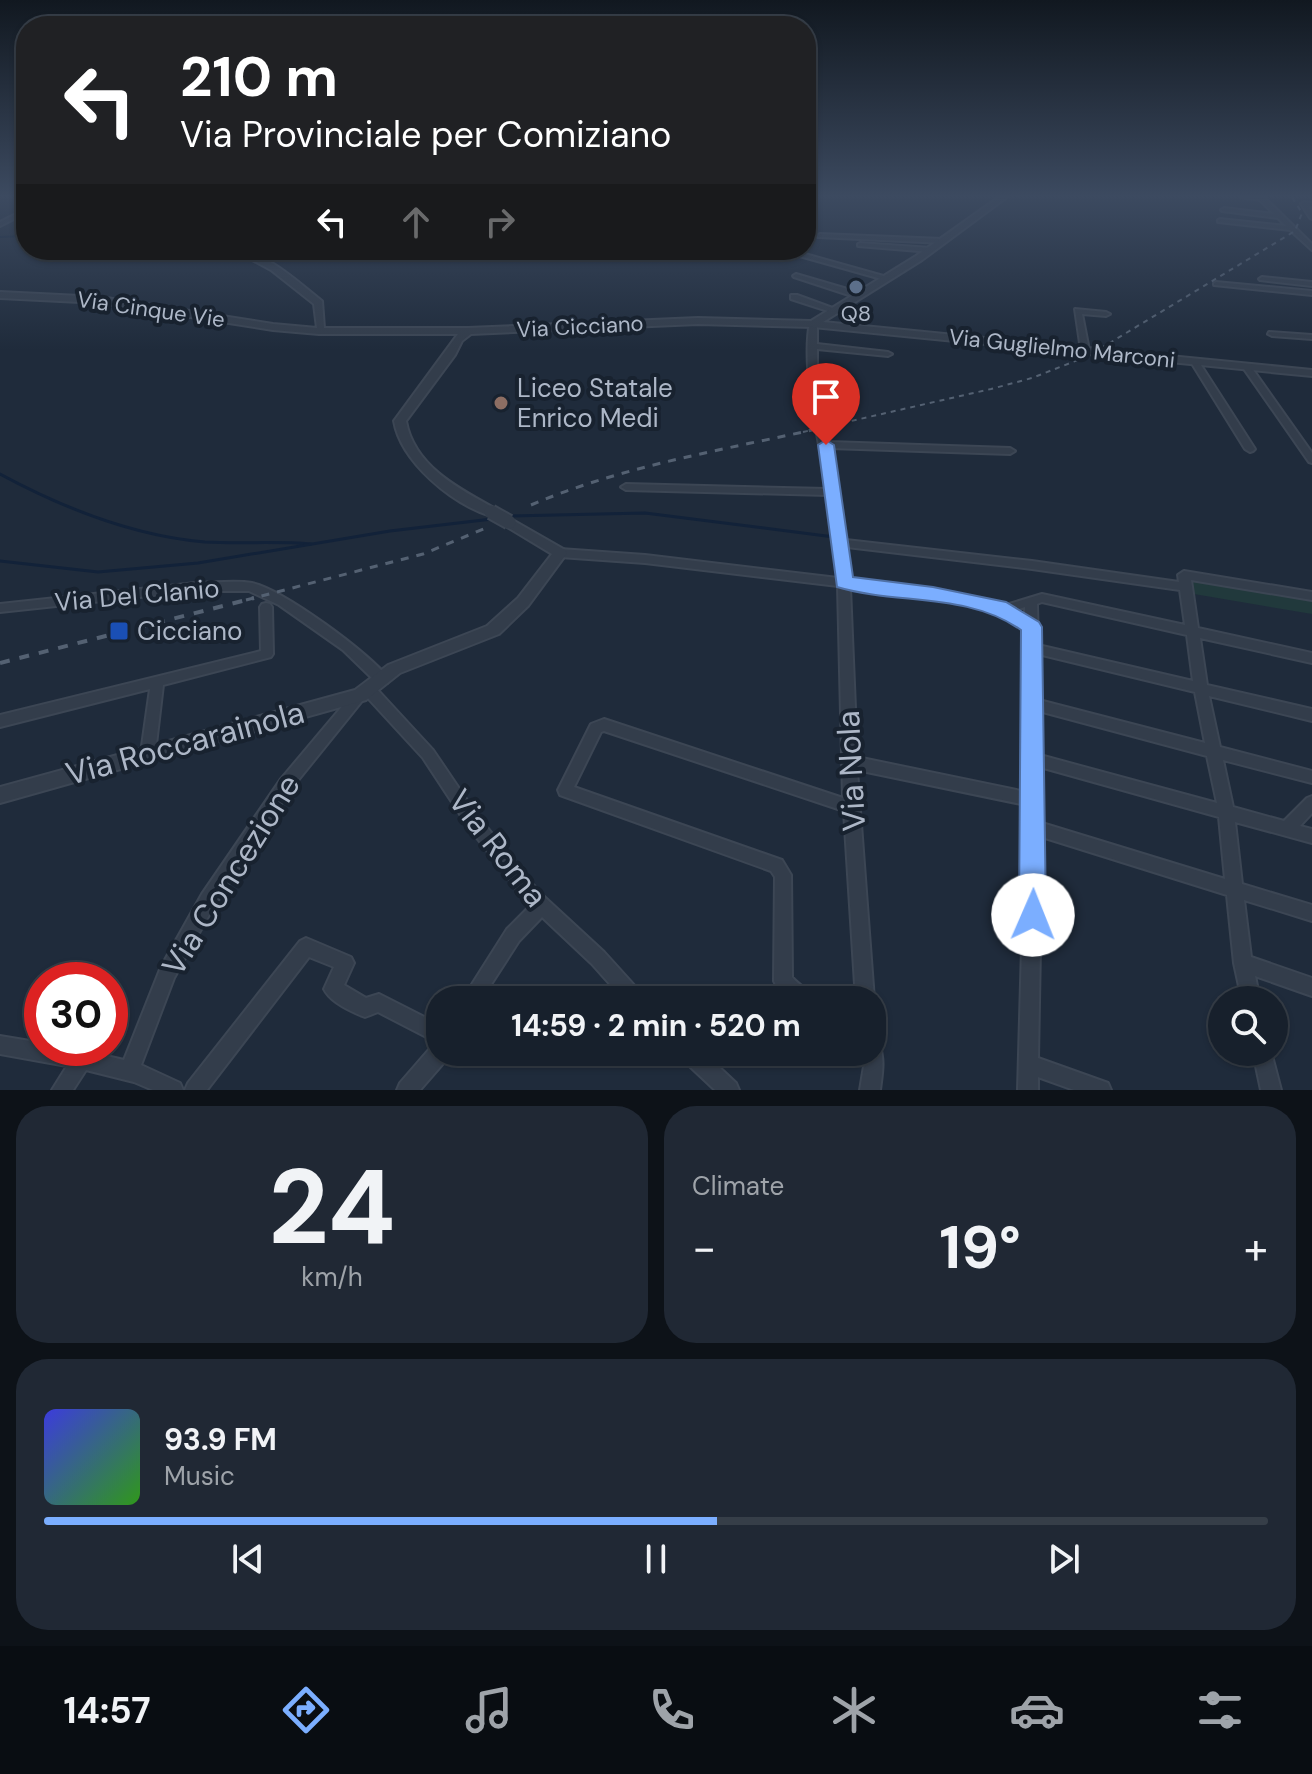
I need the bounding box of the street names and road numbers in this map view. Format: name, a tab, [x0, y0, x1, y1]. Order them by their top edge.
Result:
street label: Via Cinque Vie	[75, 285, 227, 334]
street label: Via Cicciano	[516, 309, 644, 344]
street label: Via Guglielmo Marconi	[947, 322, 1176, 375]
street label: Via Del Clanio	[53, 571, 221, 619]
street label: Via Roccarainola	[61, 691, 309, 795]
street label: Via Nola	[827, 710, 875, 832]
street label: Via Concezione	[152, 766, 310, 984]
street label: Via Roma	[439, 781, 557, 915]

